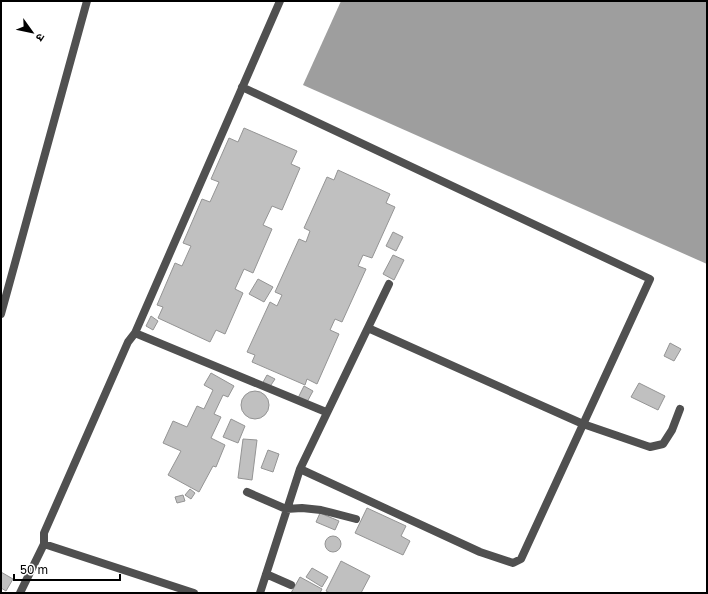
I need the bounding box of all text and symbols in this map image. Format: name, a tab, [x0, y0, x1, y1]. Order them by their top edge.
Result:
north arrow	[12, 12, 52, 52]
text: उ	[33, 31, 48, 44]
scale bar	[14, 556, 120, 582]
text: 50 m	[20, 562, 48, 577]

